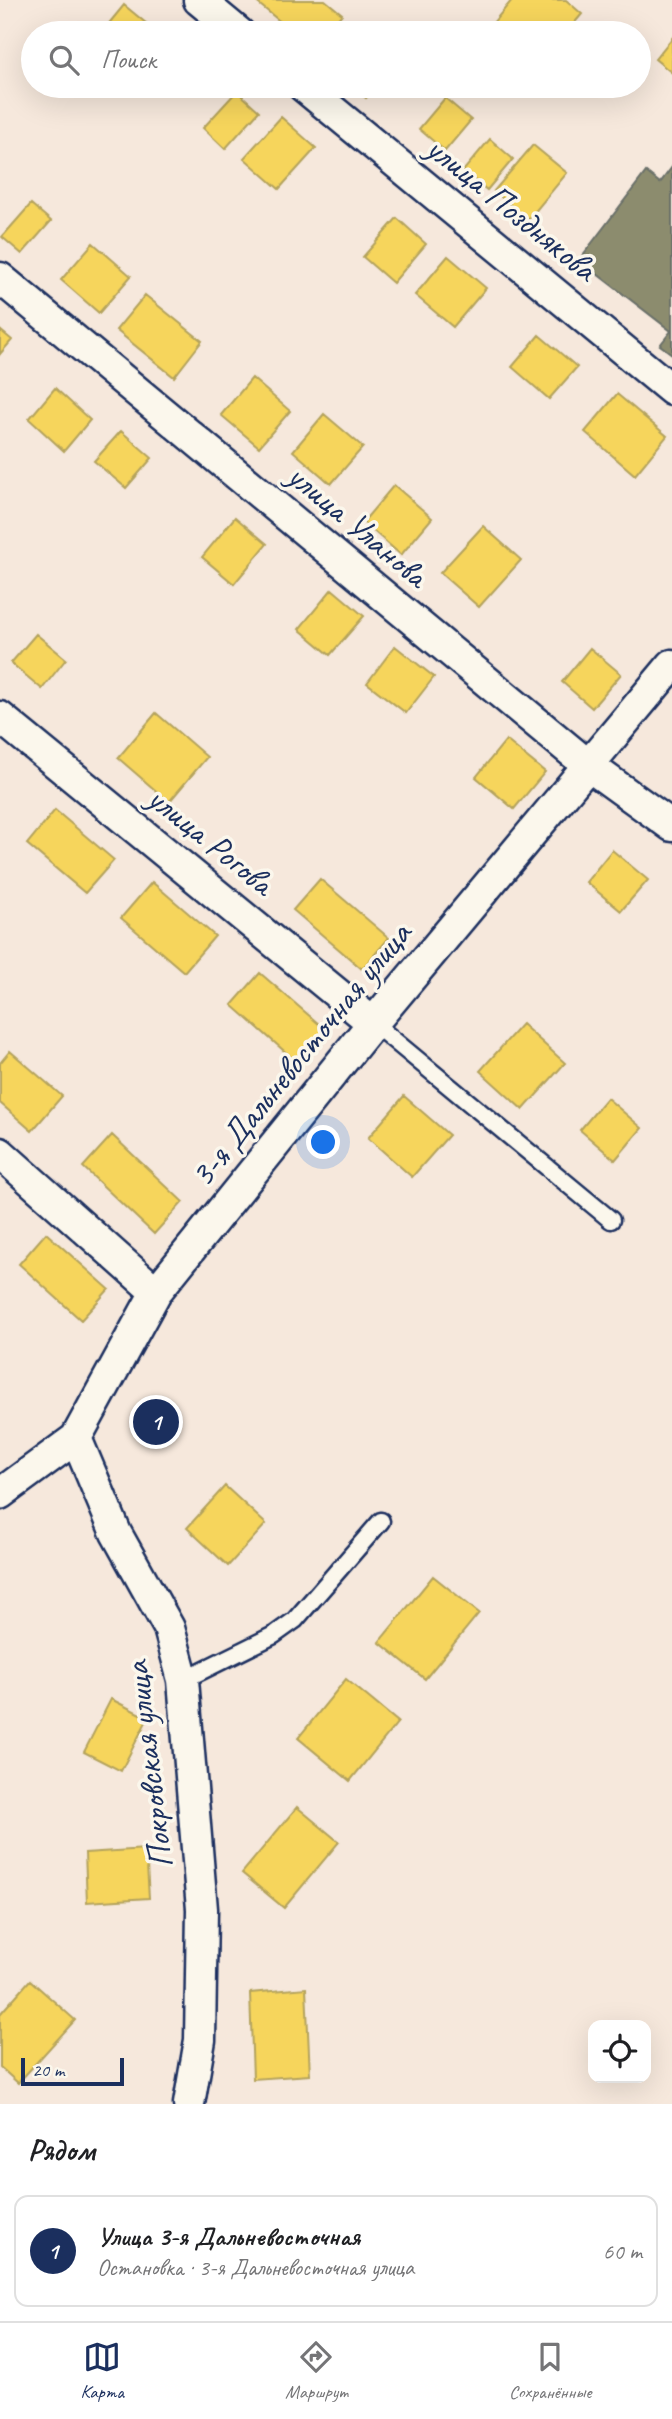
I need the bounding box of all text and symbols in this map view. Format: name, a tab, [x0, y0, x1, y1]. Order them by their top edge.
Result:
search box	[21, 21, 651, 98]
icon: search	[45, 41, 83, 79]
text: Поиск	[101, 43, 156, 76]
street label: улица Позднякова	[416, 125, 608, 293]
street label: улица Уланова	[277, 452, 439, 599]
street label: улица Рогова	[137, 774, 285, 907]
street label: 3-я Дальневосточная улица	[180, 911, 423, 1196]
your location	[306, 1125, 340, 1159]
pin: 1	[133, 1396, 179, 1448]
street label: Покровская улица	[113, 1656, 183, 1871]
map controls	[588, 2020, 651, 2083]
button: locate	[588, 2020, 651, 2083]
scale bar	[21, 2055, 124, 2087]
text: 20 m	[32, 2058, 64, 2082]
text: Рядом	[28, 2131, 95, 2169]
text: Улица 3-я Дальневосточная	[97, 2220, 360, 2253]
text: 1	[48, 2237, 58, 2266]
text: 60 m	[603, 2237, 642, 2266]
text: Остановка · 3-я Дальневосточная улица	[97, 2253, 414, 2282]
tab: Карта	[81, 2338, 124, 2404]
tab: Маршрут	[285, 2338, 348, 2404]
tab: Сохранённые	[509, 2338, 591, 2404]

